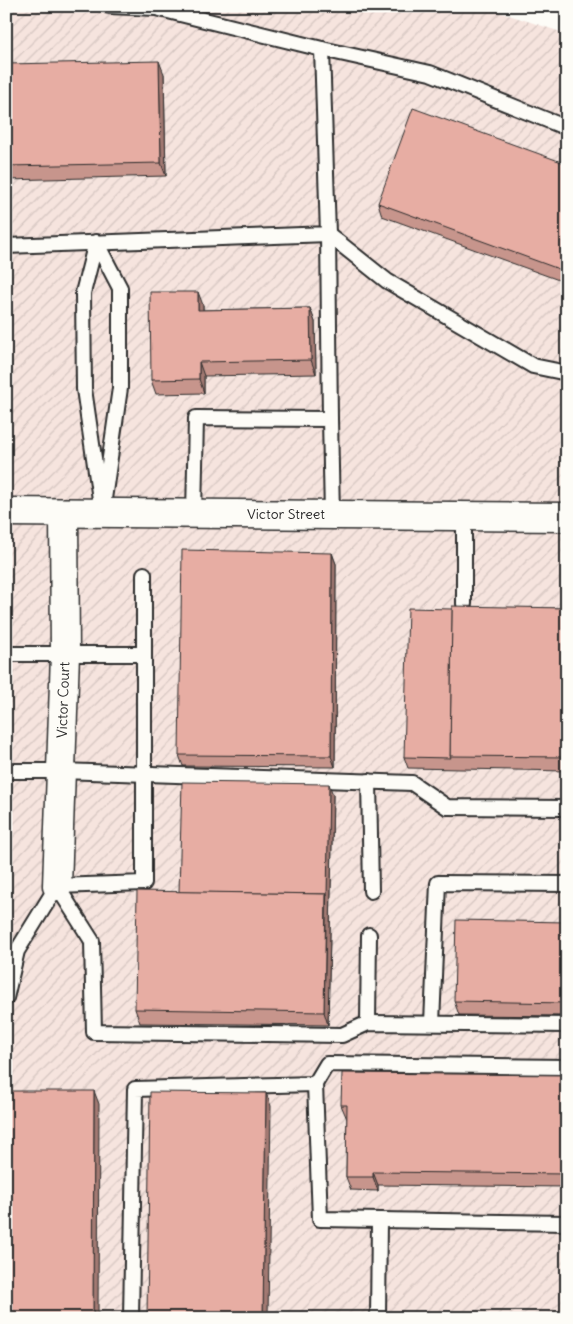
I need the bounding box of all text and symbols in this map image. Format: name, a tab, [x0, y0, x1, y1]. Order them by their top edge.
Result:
street label: Victor Street	[247, 505, 325, 523]
street label: Victor Court	[53, 661, 73, 738]

